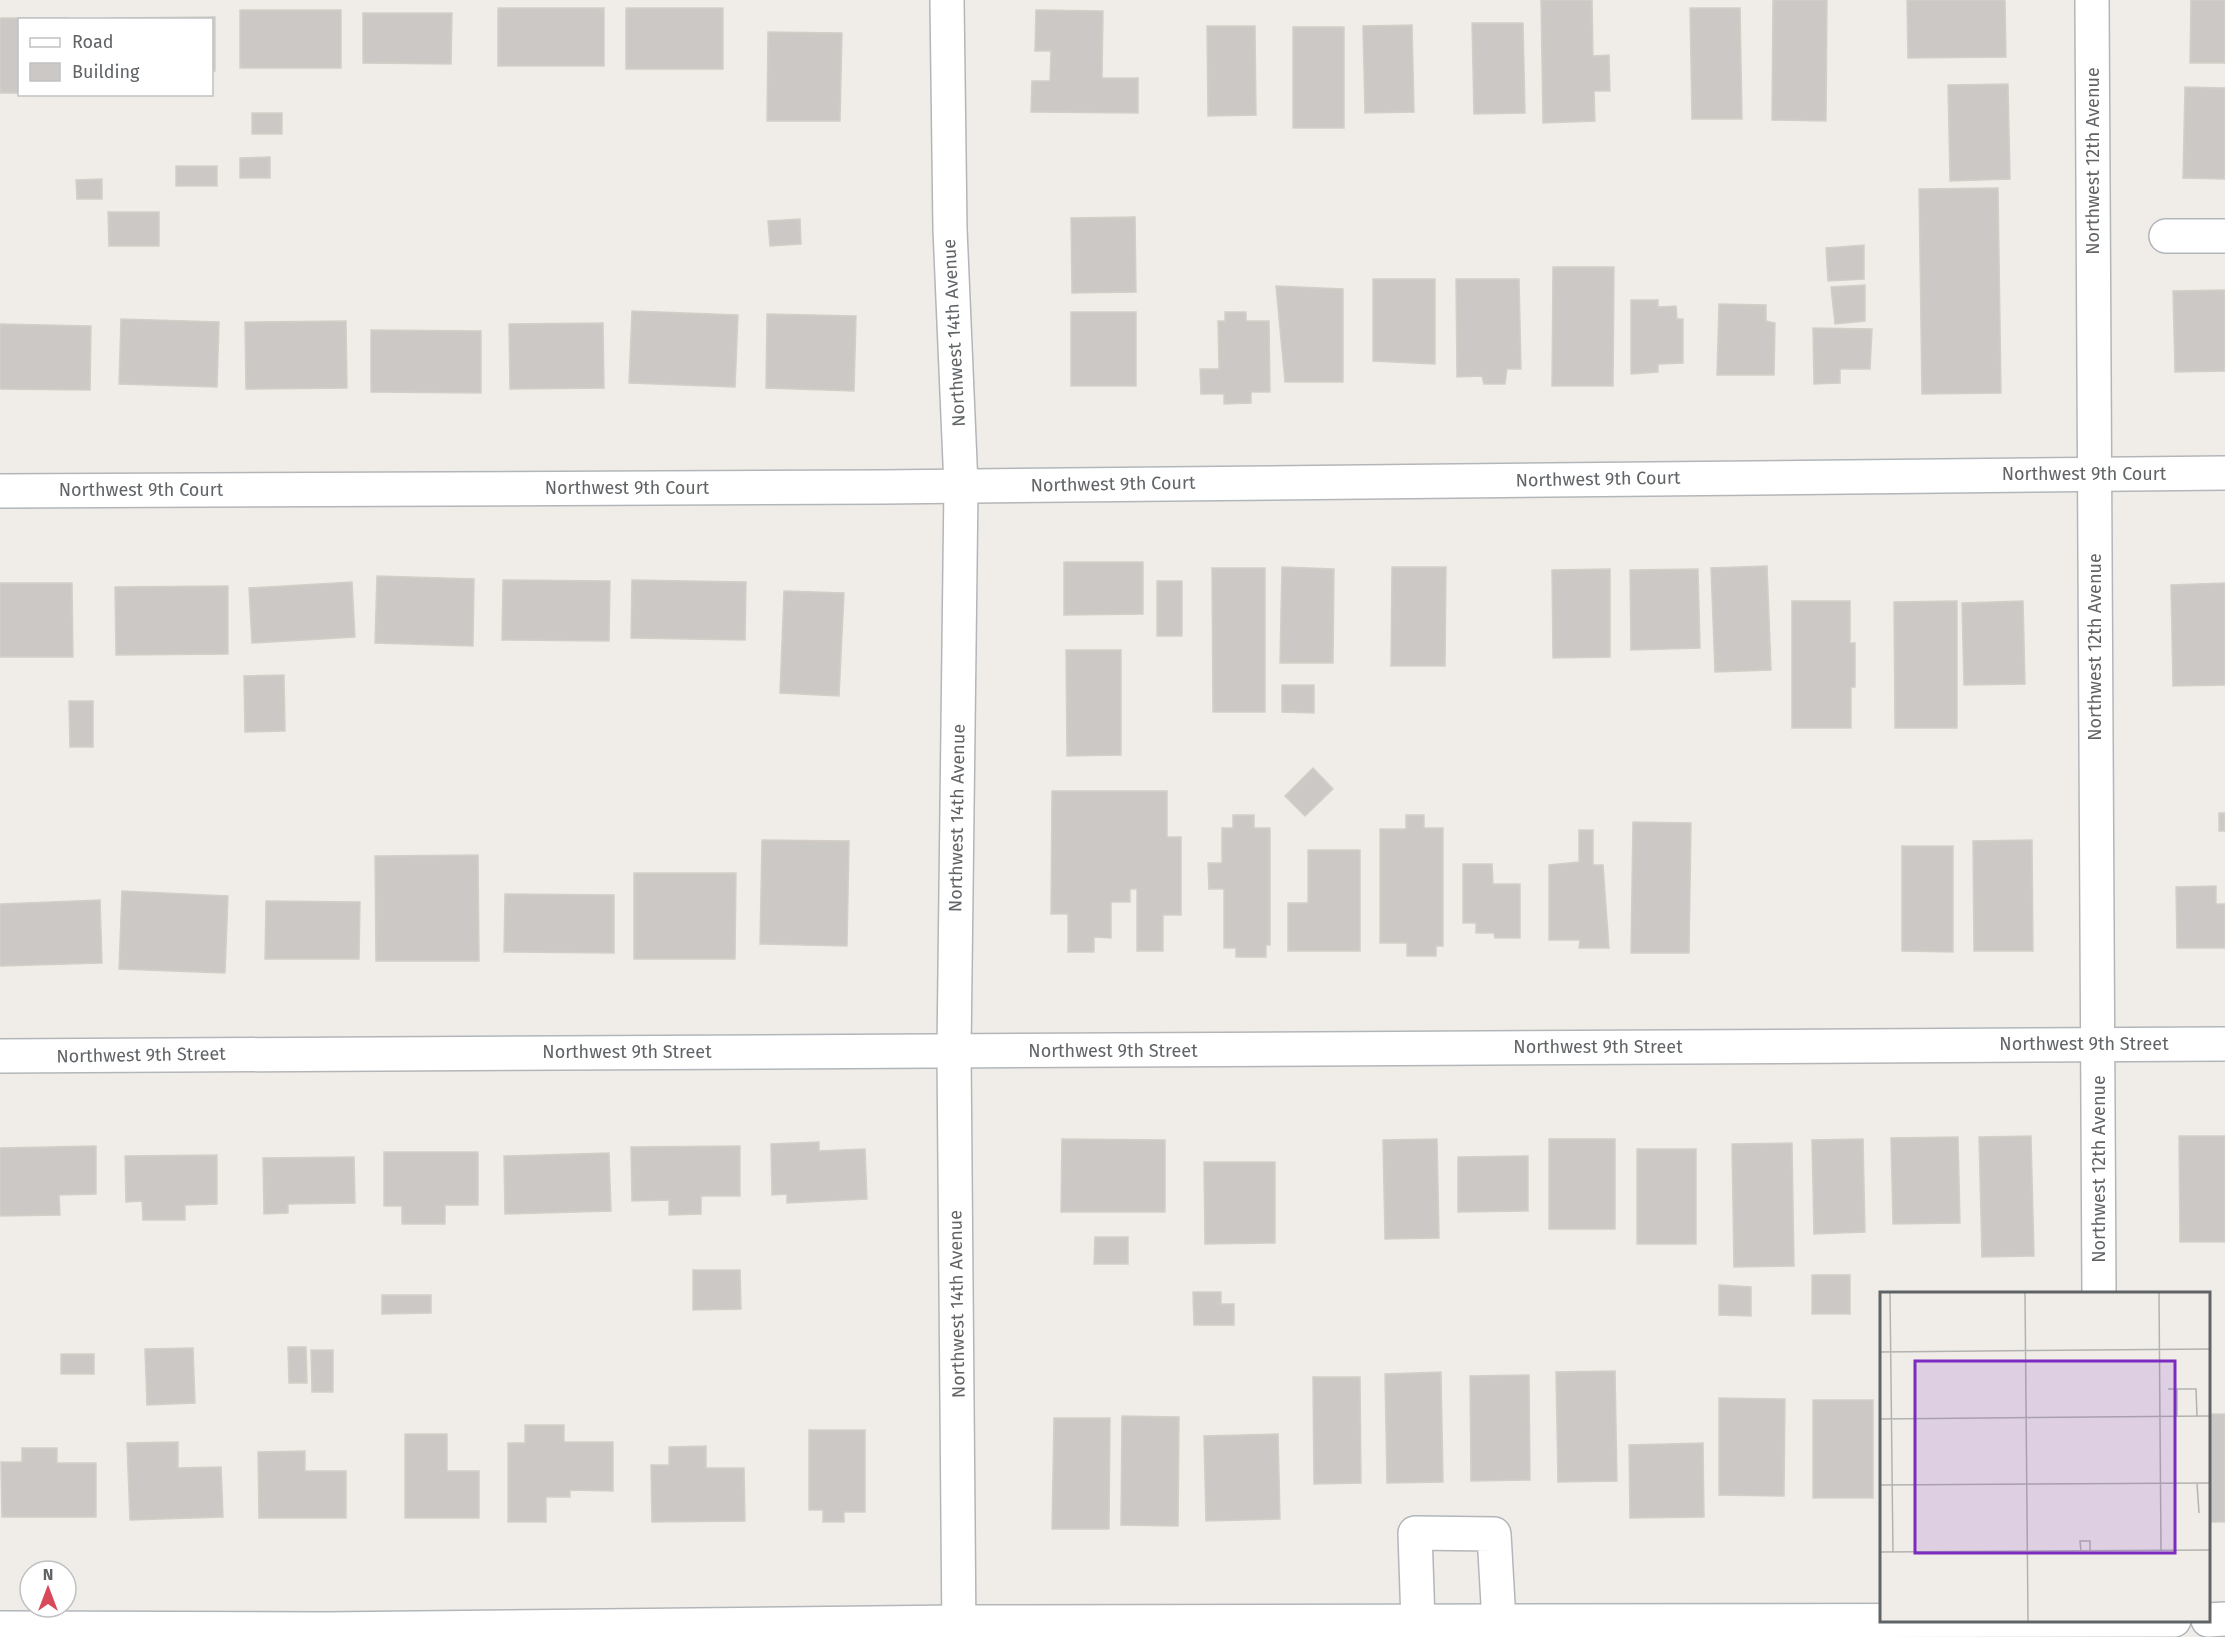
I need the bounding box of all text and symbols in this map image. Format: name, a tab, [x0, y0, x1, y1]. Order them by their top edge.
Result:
legend	[18, 18, 213, 96]
text: Road	[72, 31, 114, 53]
text: Building	[72, 61, 140, 83]
street label: Northwest 12th Avenue	[2082, 67, 2104, 255]
street label: Northwest 14th Avenue	[938, 238, 970, 428]
street label: Northwest 9th Court	[2002, 463, 2167, 485]
street label: Northwest 9th Court	[1516, 467, 1681, 491]
street label: Northwest 9th Court	[1031, 472, 1196, 496]
street label: Northwest 9th Court	[545, 477, 710, 499]
street label: Northwest 9th Court	[59, 479, 224, 501]
street label: Northwest 12th Avenue	[2084, 553, 2106, 741]
street label: Northwest 14th Avenue	[944, 724, 970, 912]
street label: Northwest 9th Street	[1999, 1033, 2169, 1055]
street label: Northwest 9th Street	[1513, 1036, 1683, 1058]
street label: Northwest 9th Street	[1028, 1040, 1198, 1062]
street label: Northwest 9th Street	[542, 1041, 712, 1063]
street label: Northwest 9th Street	[56, 1043, 226, 1067]
street label: Northwest 12th Avenue	[2088, 1075, 2110, 1263]
street label: Northwest 14th Avenue	[944, 1210, 970, 1398]
inset map	[1880, 1292, 2210, 1622]
north arrow	[18, 1559, 78, 1619]
text: N	[43, 1565, 53, 1584]

